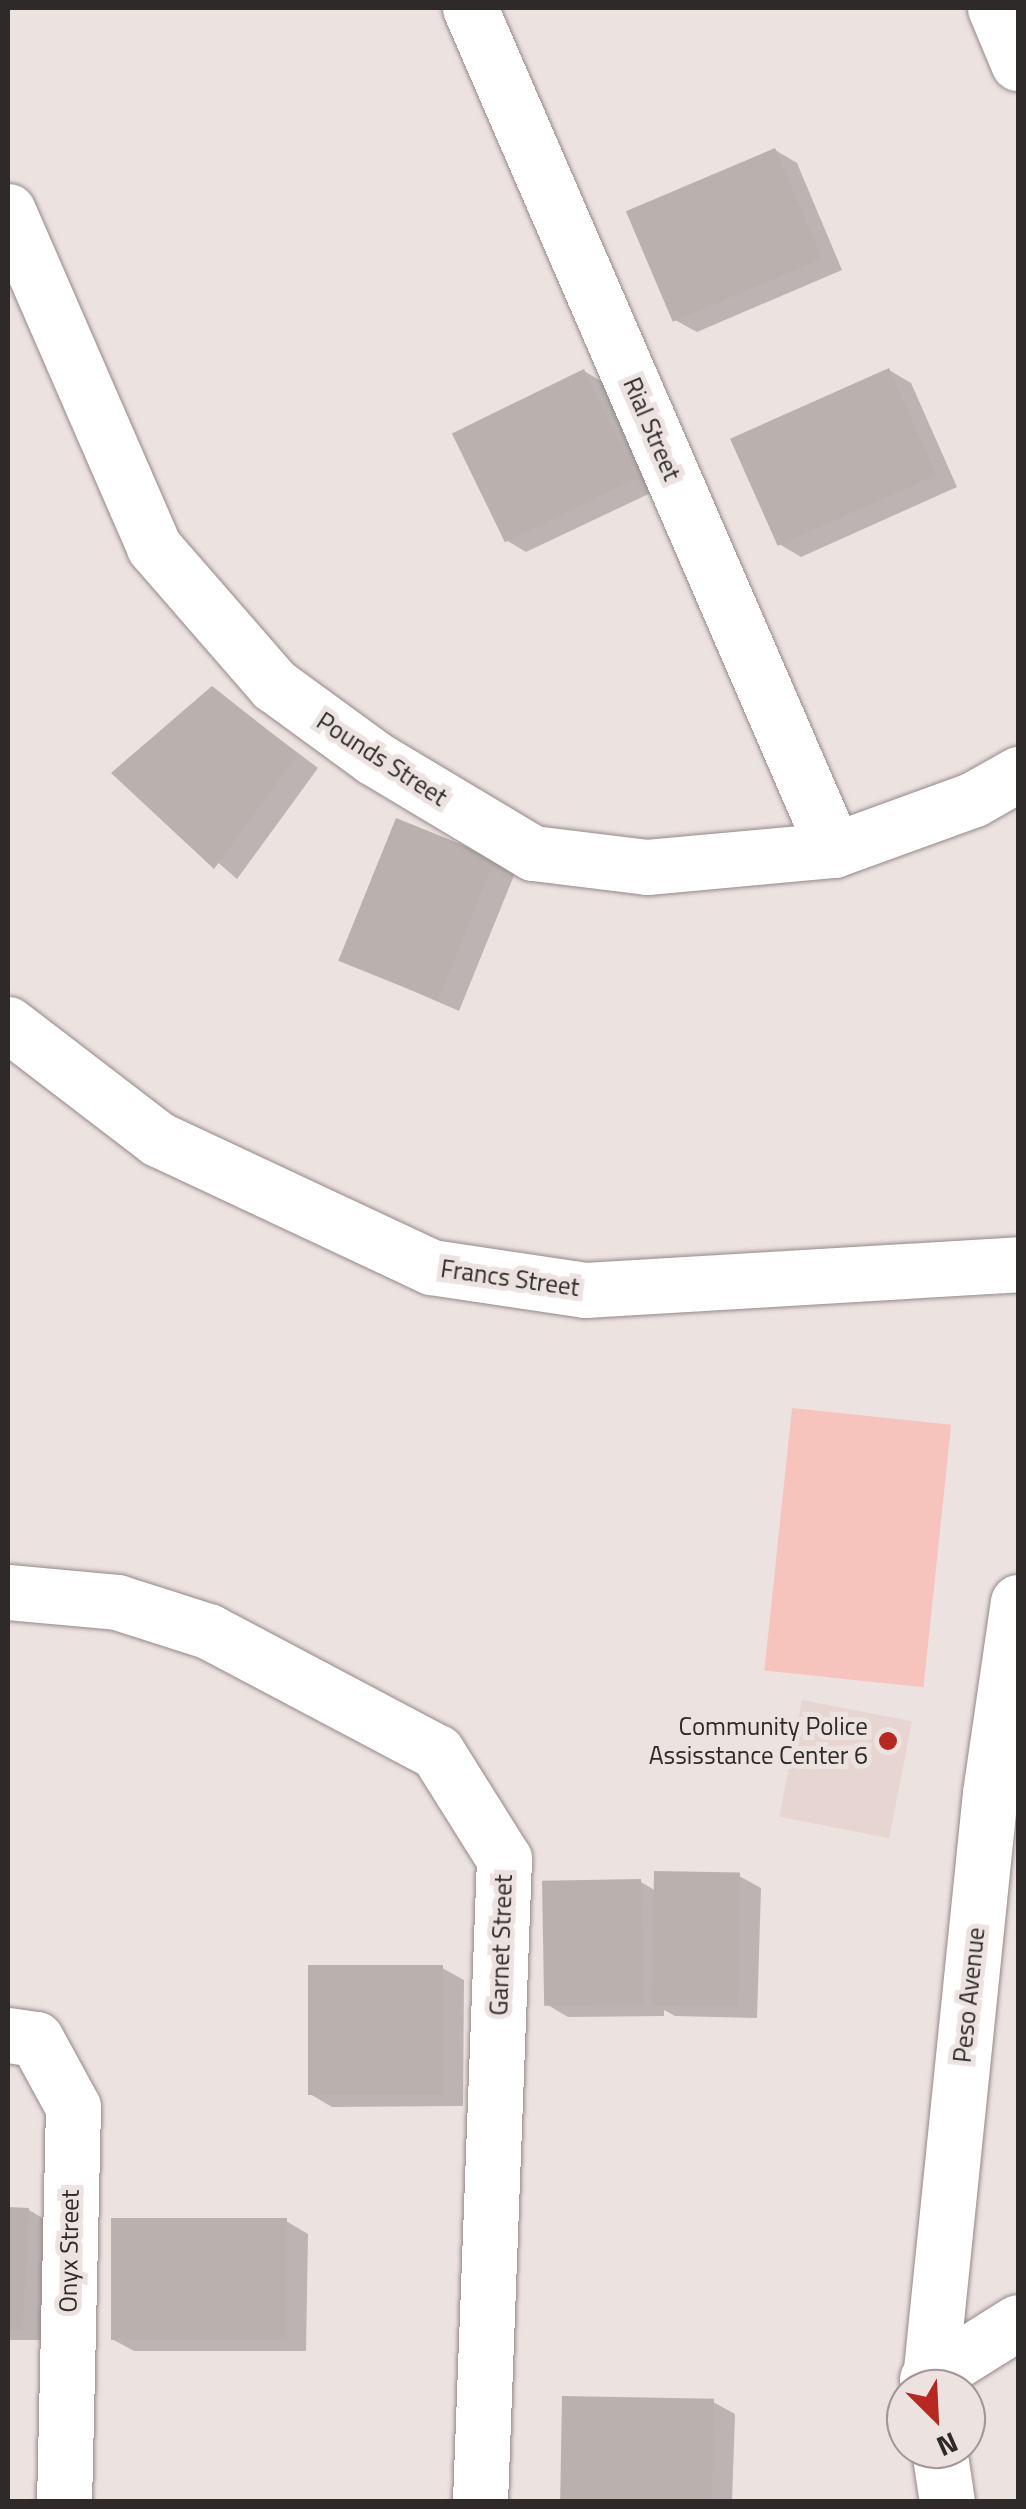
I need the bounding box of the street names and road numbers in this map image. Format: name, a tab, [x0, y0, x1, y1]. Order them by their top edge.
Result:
street label: Rial Street	[617, 373, 687, 485]
street label: Pounds Street	[311, 706, 453, 812]
street label: Francs Street	[439, 1253, 581, 1303]
street label: Garnet Street	[484, 1874, 518, 2016]
street label: Peso Avenue	[947, 1926, 991, 2064]
street label: Onyx Street	[53, 2189, 85, 2313]

